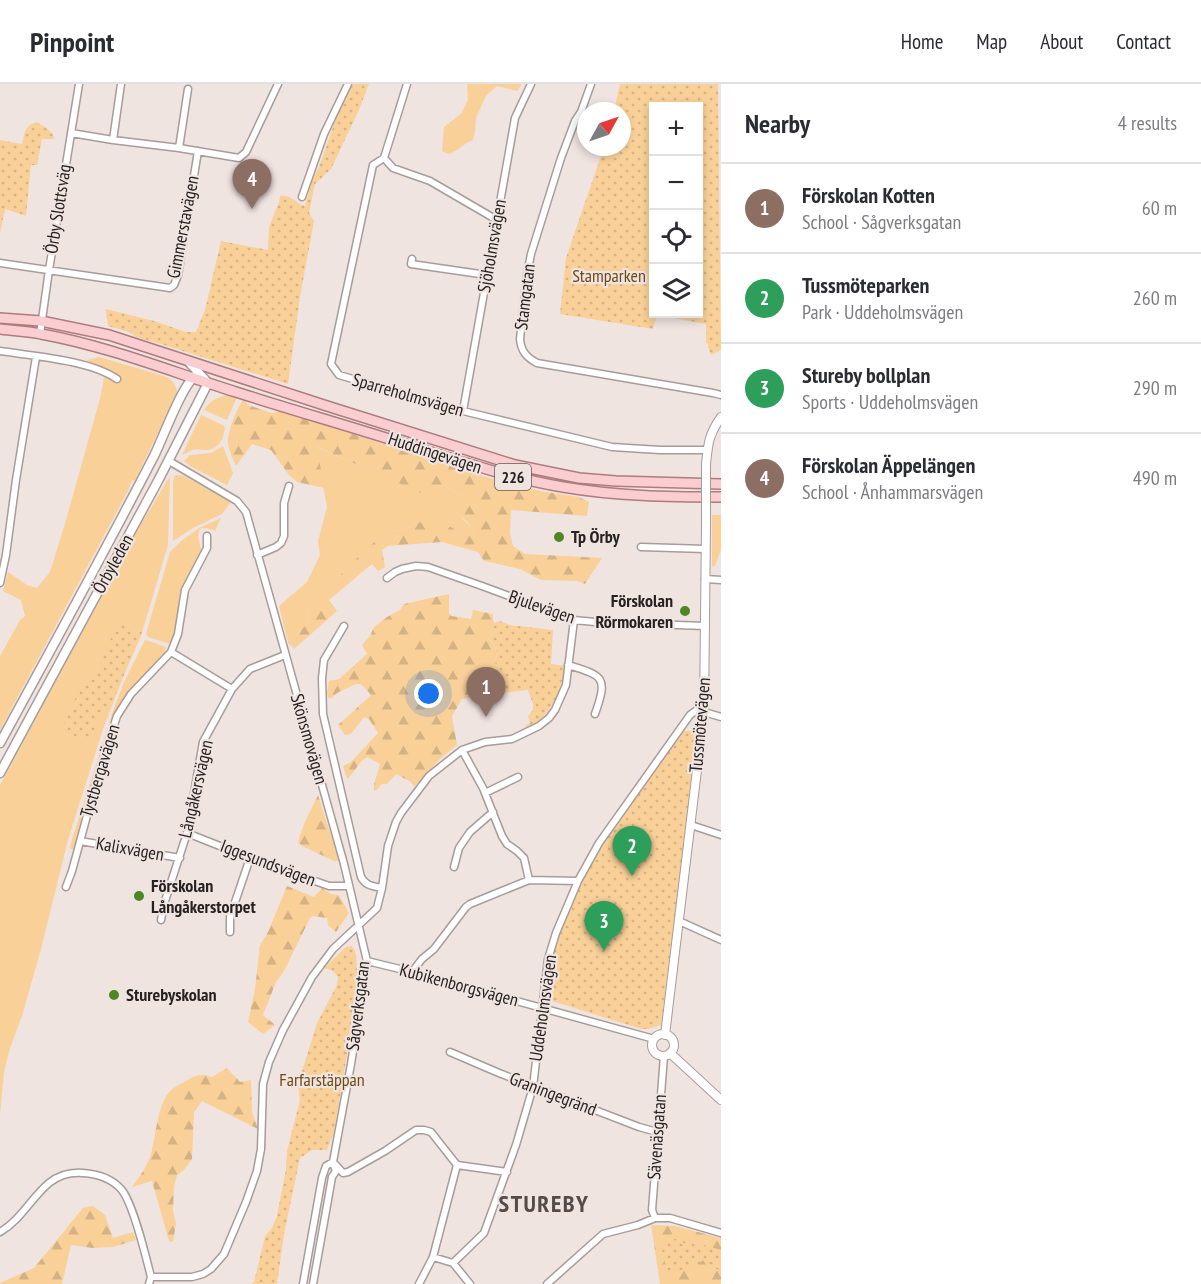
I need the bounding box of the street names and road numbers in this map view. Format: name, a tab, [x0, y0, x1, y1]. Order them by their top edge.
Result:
street label: Örby Slottsväg	[39, 163, 76, 255]
street label: Gimmerstavägen	[161, 174, 204, 280]
street label: Sjöholmsvägen	[472, 197, 511, 294]
street label: Stamgatan	[509, 262, 540, 331]
street label: Sparreholmsvägen	[350, 368, 467, 421]
street label: Huddingevägen	[385, 427, 485, 478]
road number: 226	[495, 464, 531, 490]
street label: Örbyleden	[87, 530, 138, 597]
street label: Bjulevägen	[506, 584, 578, 629]
street label: Tussmötevägen	[684, 677, 715, 773]
street label: Skönsmovägen	[286, 691, 333, 787]
street label: Tystbergavägen	[74, 721, 125, 820]
street label: Långåkersvägen	[173, 738, 218, 840]
street label: Kalixvägen	[94, 831, 166, 866]
street label: Iggesundsvägen	[217, 834, 319, 891]
street label: Uddeholmsvägen	[524, 953, 561, 1063]
street label: Kubikenborgsvägen	[397, 958, 521, 1011]
street label: Sågverksgatan	[341, 960, 374, 1052]
street label: Graningegränd	[506, 1066, 600, 1121]
street label: Sävenäsgatan	[642, 1093, 671, 1180]

